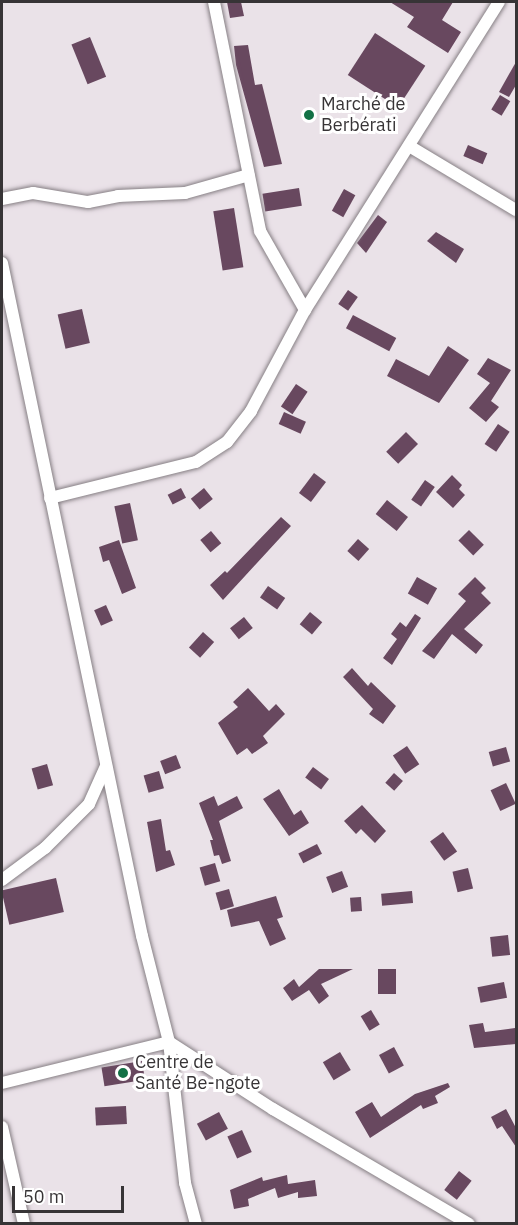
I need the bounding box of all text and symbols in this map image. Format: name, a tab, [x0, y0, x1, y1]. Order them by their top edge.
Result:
place label: Marché de Berbérati	[321, 94, 405, 136]
marker: Marché de Berbérati	[302, 108, 316, 122]
place label: Centre de Santé Be-ngote	[135, 1052, 260, 1094]
marker: Centre de Santé Be-ngote	[116, 1066, 130, 1080]
scale bar	[15, 1174, 128, 1212]
text: 50 m	[23, 1185, 65, 1208]

